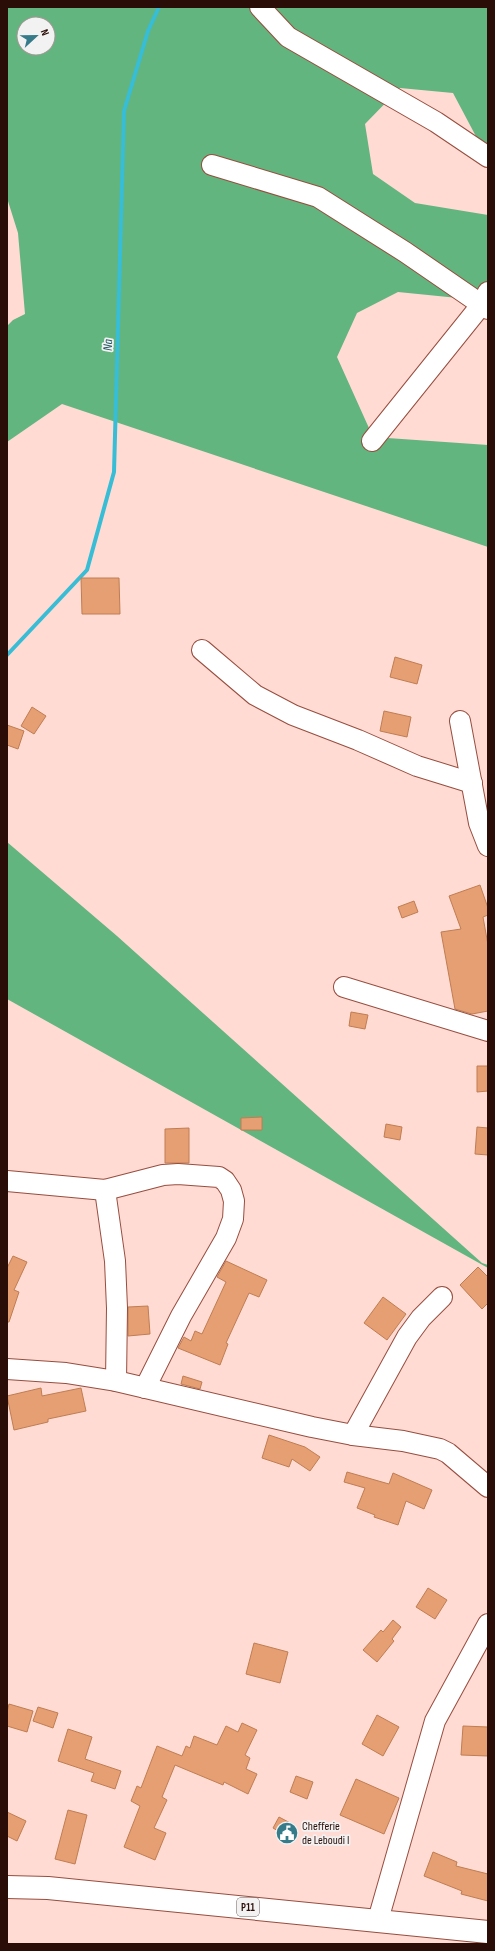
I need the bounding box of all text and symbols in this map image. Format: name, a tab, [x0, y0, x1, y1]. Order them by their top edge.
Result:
north arrow	[16, 16, 56, 56]
text: N	[38, 27, 52, 38]
water label: Na	[100, 338, 116, 351]
place label: Chefferie de Leboudi I	[302, 1819, 349, 1848]
public building icon: Chefferie de Leboudi I	[274, 1820, 300, 1846]
road number: P11	[237, 1898, 259, 1916]

